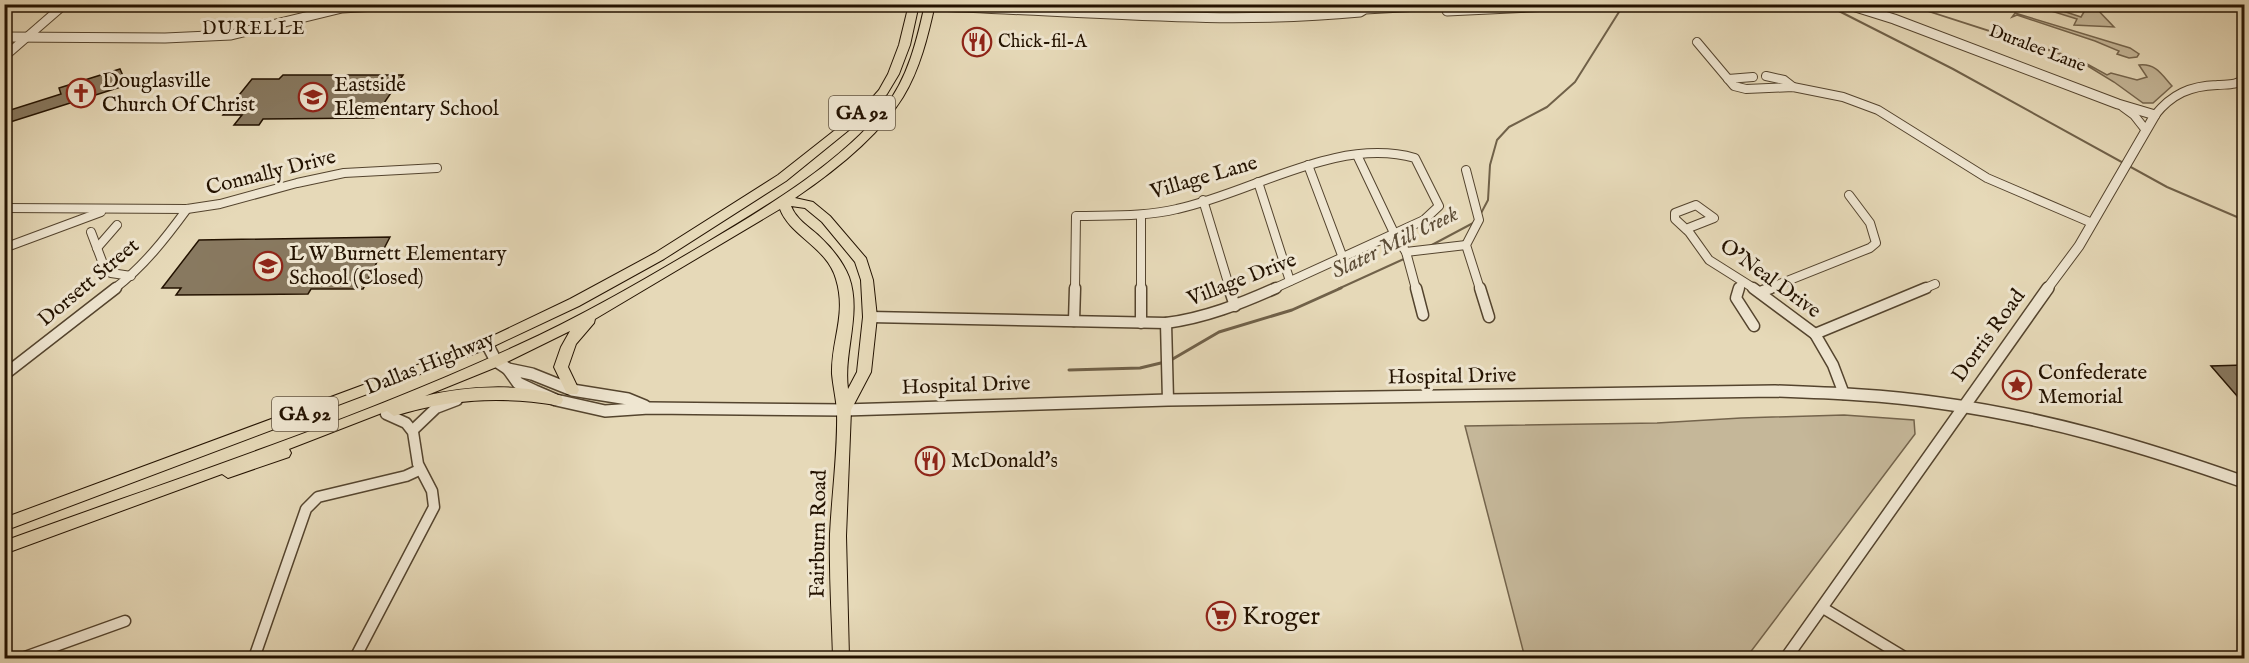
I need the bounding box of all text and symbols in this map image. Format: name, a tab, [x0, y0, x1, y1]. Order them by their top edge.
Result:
district label: DURELLE	[202, 18, 306, 41]
street label: Duralee Lane	[1985, 20, 2089, 78]
restaurant icon: Chick-fil-A	[961, 26, 993, 58]
place label: Chick-fil-A	[998, 31, 1088, 54]
place label: Douglasville Church Of Christ	[102, 68, 255, 119]
place label: Eastside Elementary School	[334, 72, 499, 123]
church icon: Douglasville Church Of Christ	[65, 77, 97, 109]
school or university icon: Eastside Elementary School	[297, 81, 329, 113]
road number: GA 92	[829, 96, 895, 130]
street label: Connally Drive	[203, 144, 339, 202]
street label: Village Lane	[1146, 150, 1261, 206]
water label: Slater Mill Creek	[1327, 200, 1463, 286]
street label: Dorsett Street	[33, 233, 145, 333]
street label: O'Neal Drive	[1714, 233, 1826, 325]
place label: L W Burnett Elementary School (Closed)	[289, 241, 507, 292]
street label: Village Drive	[1183, 247, 1301, 313]
school or university icon: L W Burnett Elementary School (Closed)	[252, 250, 284, 282]
street label: Dorris Road	[1946, 283, 2032, 388]
street label: Dallas Highway	[361, 326, 499, 402]
place label: Confederate Memorial	[2038, 360, 2147, 411]
street label: Hospital Drive	[1387, 362, 1517, 392]
place icon: Confederate Memorial	[2001, 369, 2033, 401]
street label: Hospital Drive	[901, 370, 1031, 402]
road number: GA 92	[272, 397, 338, 431]
restaurant icon: McDonald's	[914, 445, 946, 477]
place label: McDonald's	[951, 448, 1058, 475]
street label: Fairburn Road	[804, 469, 834, 598]
supermarket icon: Kroger	[1205, 600, 1237, 632]
place label: Kroger	[1242, 600, 1320, 633]

